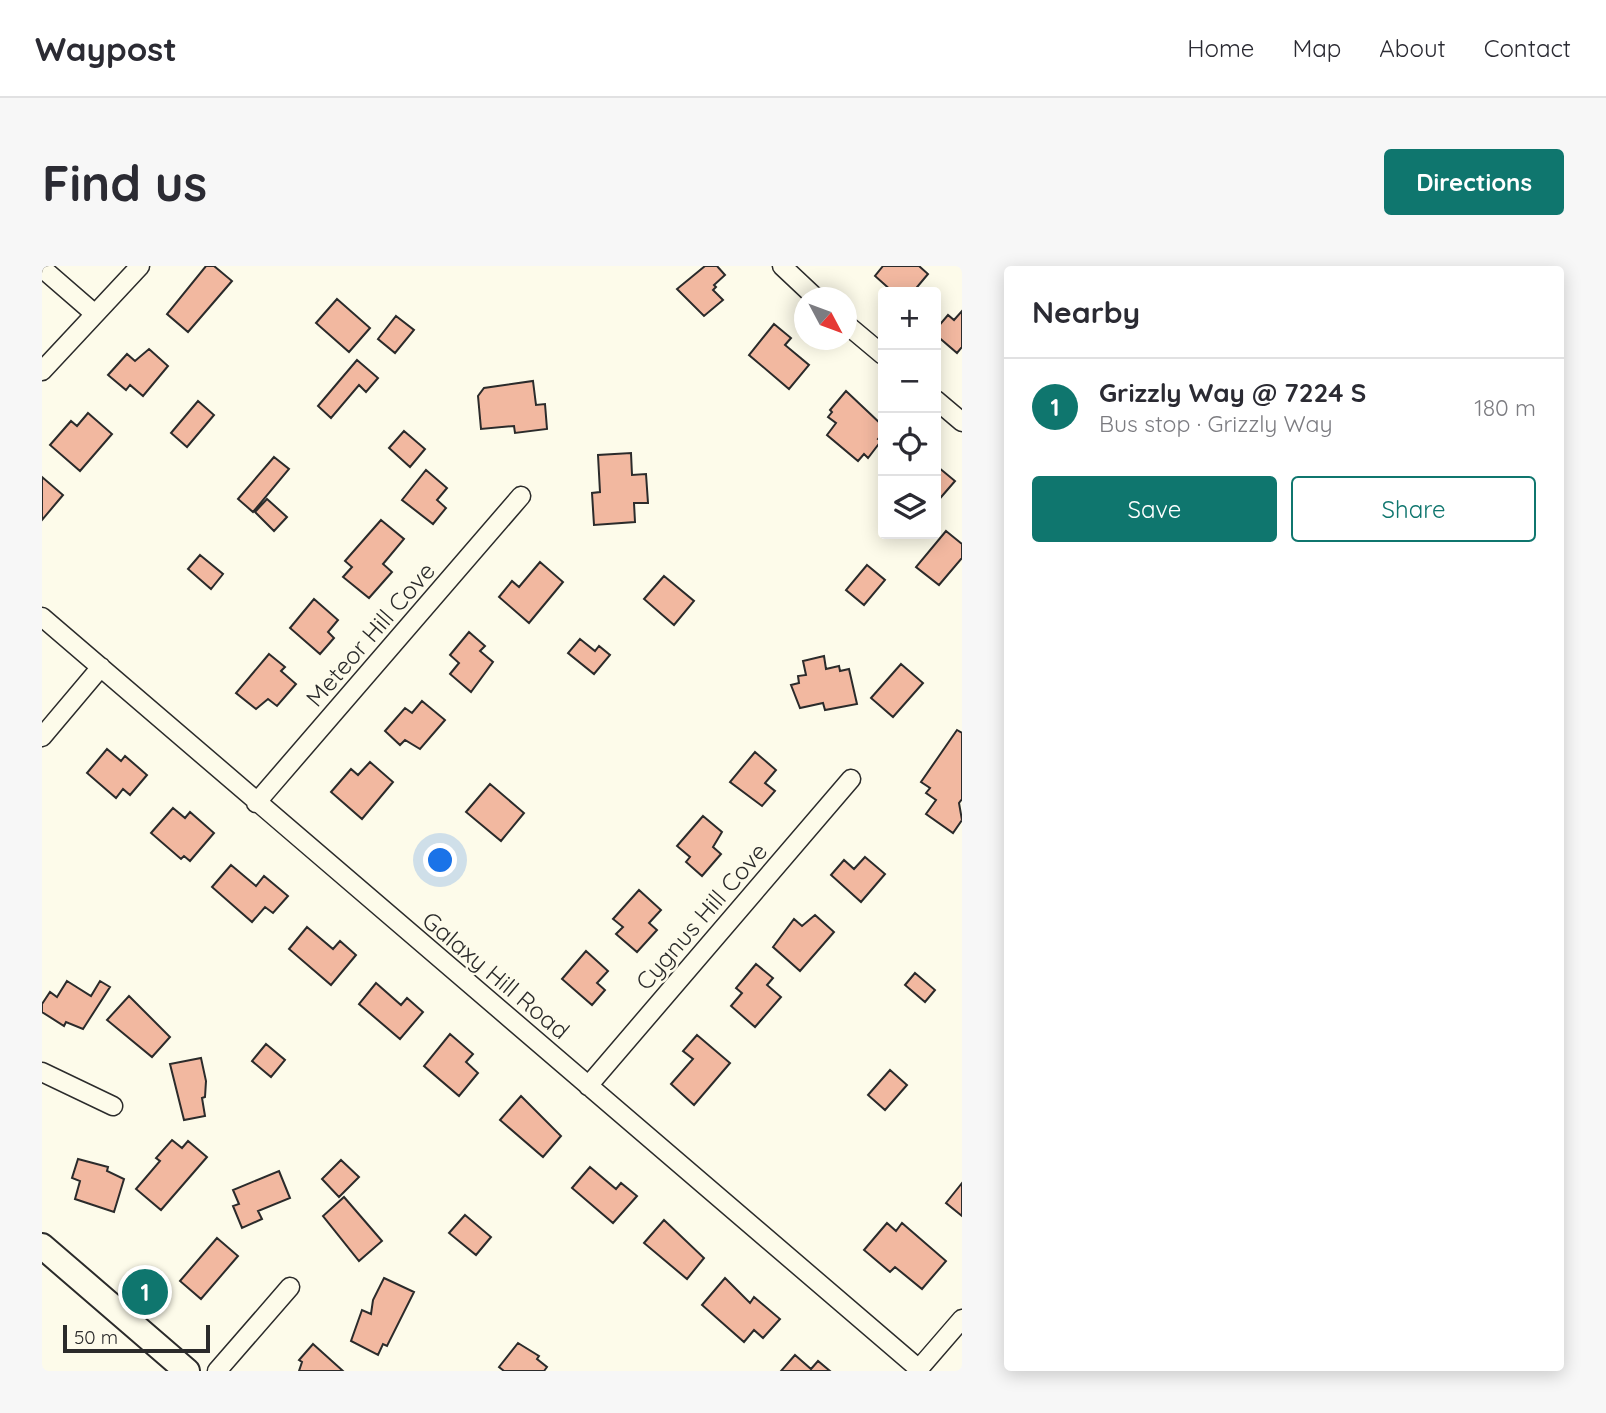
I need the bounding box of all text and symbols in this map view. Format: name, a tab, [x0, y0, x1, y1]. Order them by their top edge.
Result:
text: Waypost	[35, 28, 177, 69]
text: Home	[1187, 33, 1254, 63]
text: Map	[1292, 33, 1341, 63]
text: About	[1379, 33, 1446, 63]
text: Contact	[1484, 33, 1571, 63]
button: Directions	[1384, 149, 1564, 215]
text: Find us	[42, 152, 207, 213]
north arrow	[794, 287, 857, 350]
map controls	[878, 287, 941, 539]
button: +	[878, 287, 941, 350]
text: Nearby	[1032, 293, 1140, 331]
button: −	[878, 350, 941, 413]
text: Grizzly Way @ 7224 S	[1099, 376, 1366, 409]
text: 1	[1051, 393, 1059, 422]
text: 180 m	[1474, 393, 1536, 422]
text: Bus stop · Grizzly Way	[1099, 409, 1333, 438]
button: locate	[878, 413, 941, 476]
button: layers	[878, 476, 941, 539]
button: Save	[1032, 476, 1277, 542]
button: Share	[1291, 476, 1536, 542]
street label: Meteor Hill Cove	[299, 556, 441, 712]
street label: Cygnus Hill Cove	[629, 836, 773, 996]
your location	[423, 843, 457, 877]
street label: Galaxy Hill Road	[416, 905, 576, 1045]
pin: 1	[122, 1266, 168, 1318]
scale bar	[63, 1322, 210, 1354]
text: 50 m	[74, 1325, 118, 1349]

